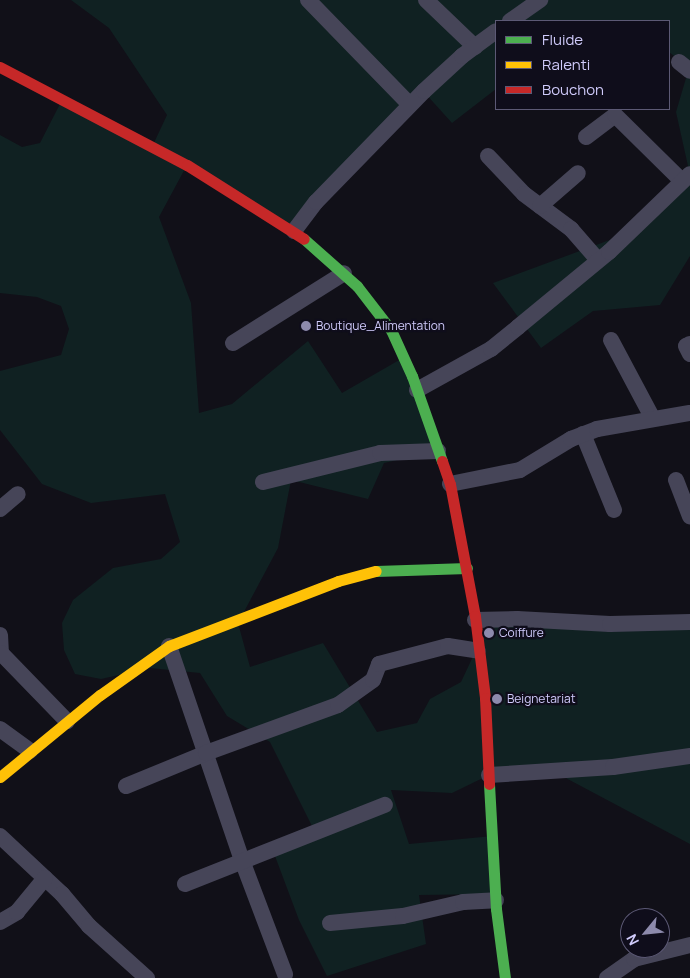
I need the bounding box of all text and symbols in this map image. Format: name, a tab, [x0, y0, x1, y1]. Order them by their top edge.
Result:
legend	[495, 20, 670, 110]
text: Fluide	[542, 29, 583, 50]
text: Ralenti	[542, 54, 590, 75]
text: Bouchon	[542, 79, 604, 100]
place label: Boutique_Alimentation	[316, 319, 445, 333]
marker: Boutique_Alimentation	[300, 320, 312, 332]
place label: Coiffure	[499, 626, 544, 640]
marker: Coiffure	[483, 627, 495, 639]
place label: Beignetariat	[507, 692, 575, 706]
marker: Beignetariat	[491, 693, 503, 705]
north arrow	[620, 908, 670, 958]
text: N	[621, 931, 643, 949]

